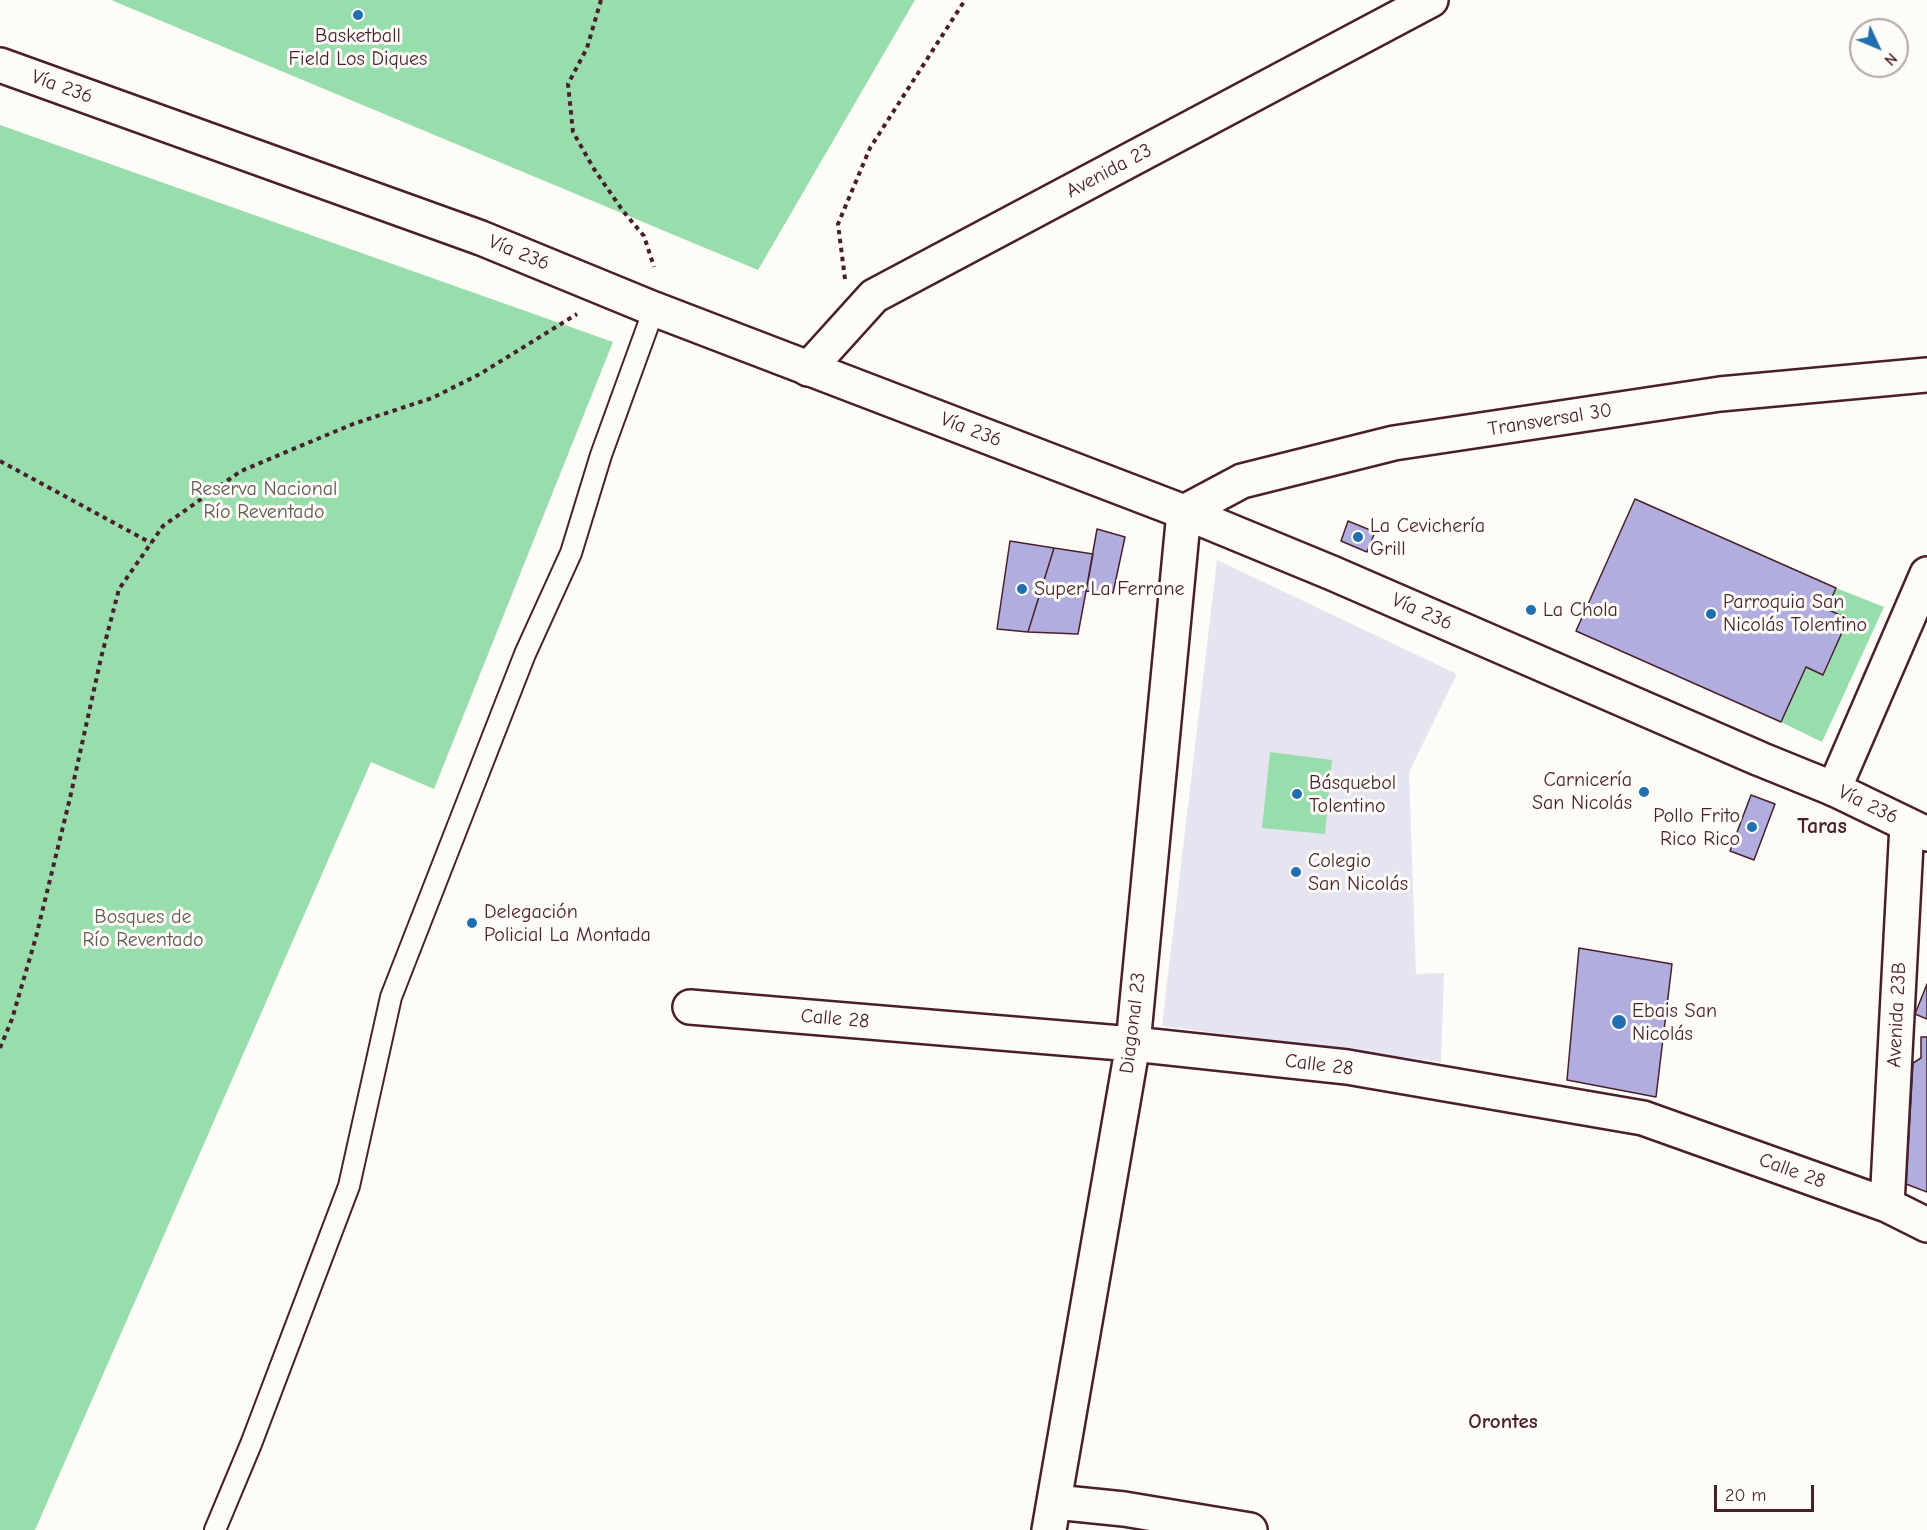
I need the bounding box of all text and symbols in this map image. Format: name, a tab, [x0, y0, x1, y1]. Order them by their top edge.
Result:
marker: Basketball Field Los Diques	[351, 8, 365, 22]
north arrow	[1849, 18, 1909, 78]
place label: Basketball Field Los Diques	[289, 24, 427, 71]
text: N	[1880, 49, 1901, 69]
street label: Vía 236	[28, 65, 96, 109]
street label: Avenida 23	[1062, 138, 1156, 204]
street label: Vía 236	[485, 230, 553, 276]
street label: Transversal 30	[1486, 398, 1614, 442]
street label: Vía 236	[937, 407, 1005, 453]
park label: Reserva Nacional Río Reventado	[191, 477, 337, 524]
place label: La Cevichería Grill	[1370, 514, 1485, 561]
marker: La Cevichería Grill	[1351, 530, 1365, 544]
place label: Super La Ferrane	[1034, 577, 1184, 601]
marker: Super La Ferrane	[1015, 582, 1029, 596]
street label: Vía 236	[1388, 588, 1456, 636]
place label: Parroquia San Nicolás Tolentino	[1723, 590, 1867, 637]
place label: La Chola	[1543, 598, 1618, 622]
marker: La Chola	[1524, 603, 1538, 617]
marker: Parroquia San Nicolás Tolentino	[1704, 607, 1718, 621]
place label: Carnicería San Nicolás	[1532, 768, 1632, 815]
place label: Básquebol Tolentino	[1309, 771, 1396, 818]
street label: Vía 236	[1834, 780, 1902, 830]
marker: Carnicería San Nicolás	[1637, 785, 1651, 799]
marker: Básquebol Tolentino	[1290, 787, 1304, 801]
place label: Pollo Frito Rico Rico	[1653, 804, 1740, 851]
district label: Taras	[1797, 814, 1847, 840]
marker: Pollo Frito Rico Rico	[1745, 820, 1759, 834]
place label: Colegio San Nicolás	[1308, 849, 1408, 896]
marker: Colegio San Nicolás	[1289, 865, 1303, 879]
place label: Delegación Policial La Montada	[484, 900, 651, 947]
park label: Bosques de Río Reventado	[82, 905, 204, 952]
marker: Delegación Policial La Montada	[465, 916, 479, 930]
street label: Avenida 23B	[1882, 962, 1912, 1068]
street label: Diagonal 23	[1115, 971, 1151, 1075]
place label: Ebais San Nicolás	[1632, 999, 1717, 1046]
street label: Calle 28	[800, 1004, 870, 1034]
marker: Ebais San Nicolás	[1610, 1013, 1628, 1031]
street label: Calle 28	[1283, 1049, 1355, 1081]
street label: Calle 28	[1756, 1148, 1828, 1194]
district label: Orontes	[1468, 1409, 1538, 1435]
scale bar	[1717, 1473, 1818, 1511]
text: 20 m	[1725, 1485, 1766, 1506]

